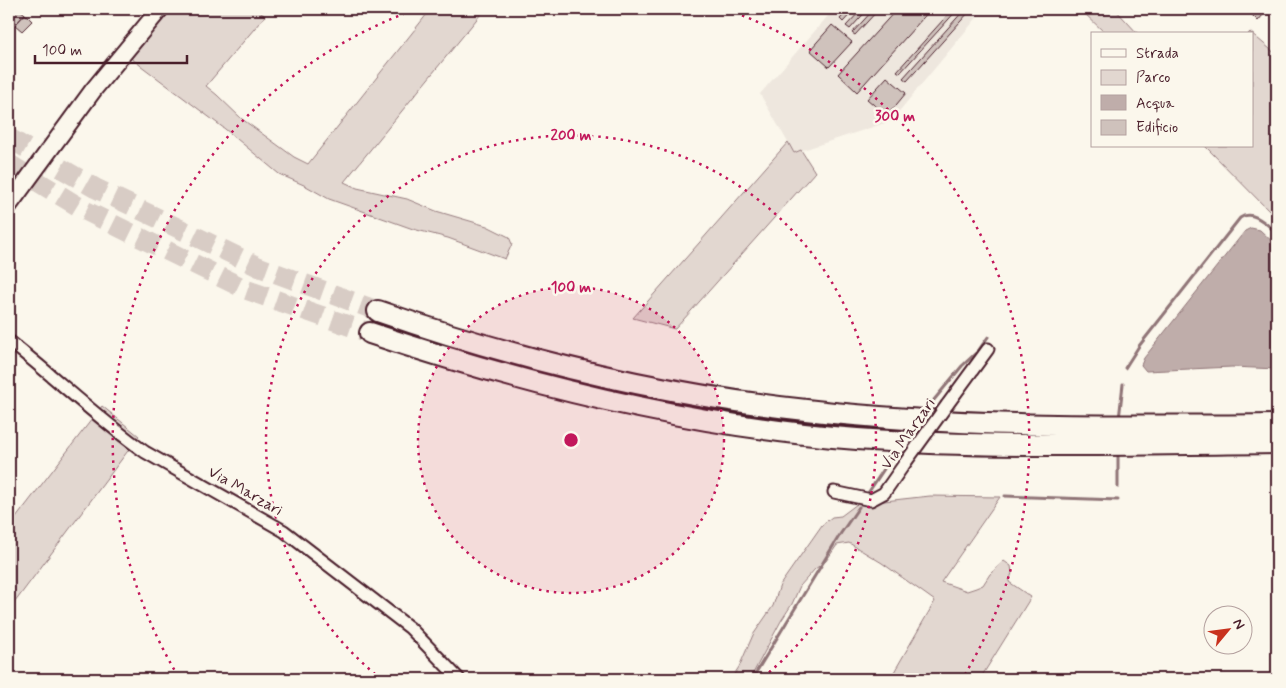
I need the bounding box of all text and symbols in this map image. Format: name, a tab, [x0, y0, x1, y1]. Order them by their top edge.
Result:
scale bar	[35, 32, 188, 64]
legend	[1091, 32, 1254, 148]
text: 100 m	[42, 41, 82, 61]
text: Strada	[1136, 44, 1179, 64]
text: Parco	[1136, 68, 1170, 88]
text: Acqua	[1136, 94, 1175, 114]
text: 300 m	[875, 107, 915, 127]
text: Edificio	[1136, 118, 1178, 138]
text: 200 m	[551, 126, 592, 146]
text: 100 m	[551, 278, 591, 298]
street label: Via Marzari	[876, 394, 941, 474]
centre of rings	[562, 431, 580, 449]
street label: Via Marzari	[204, 461, 286, 521]
north arrow	[1204, 606, 1254, 656]
text: N	[1228, 616, 1249, 633]

